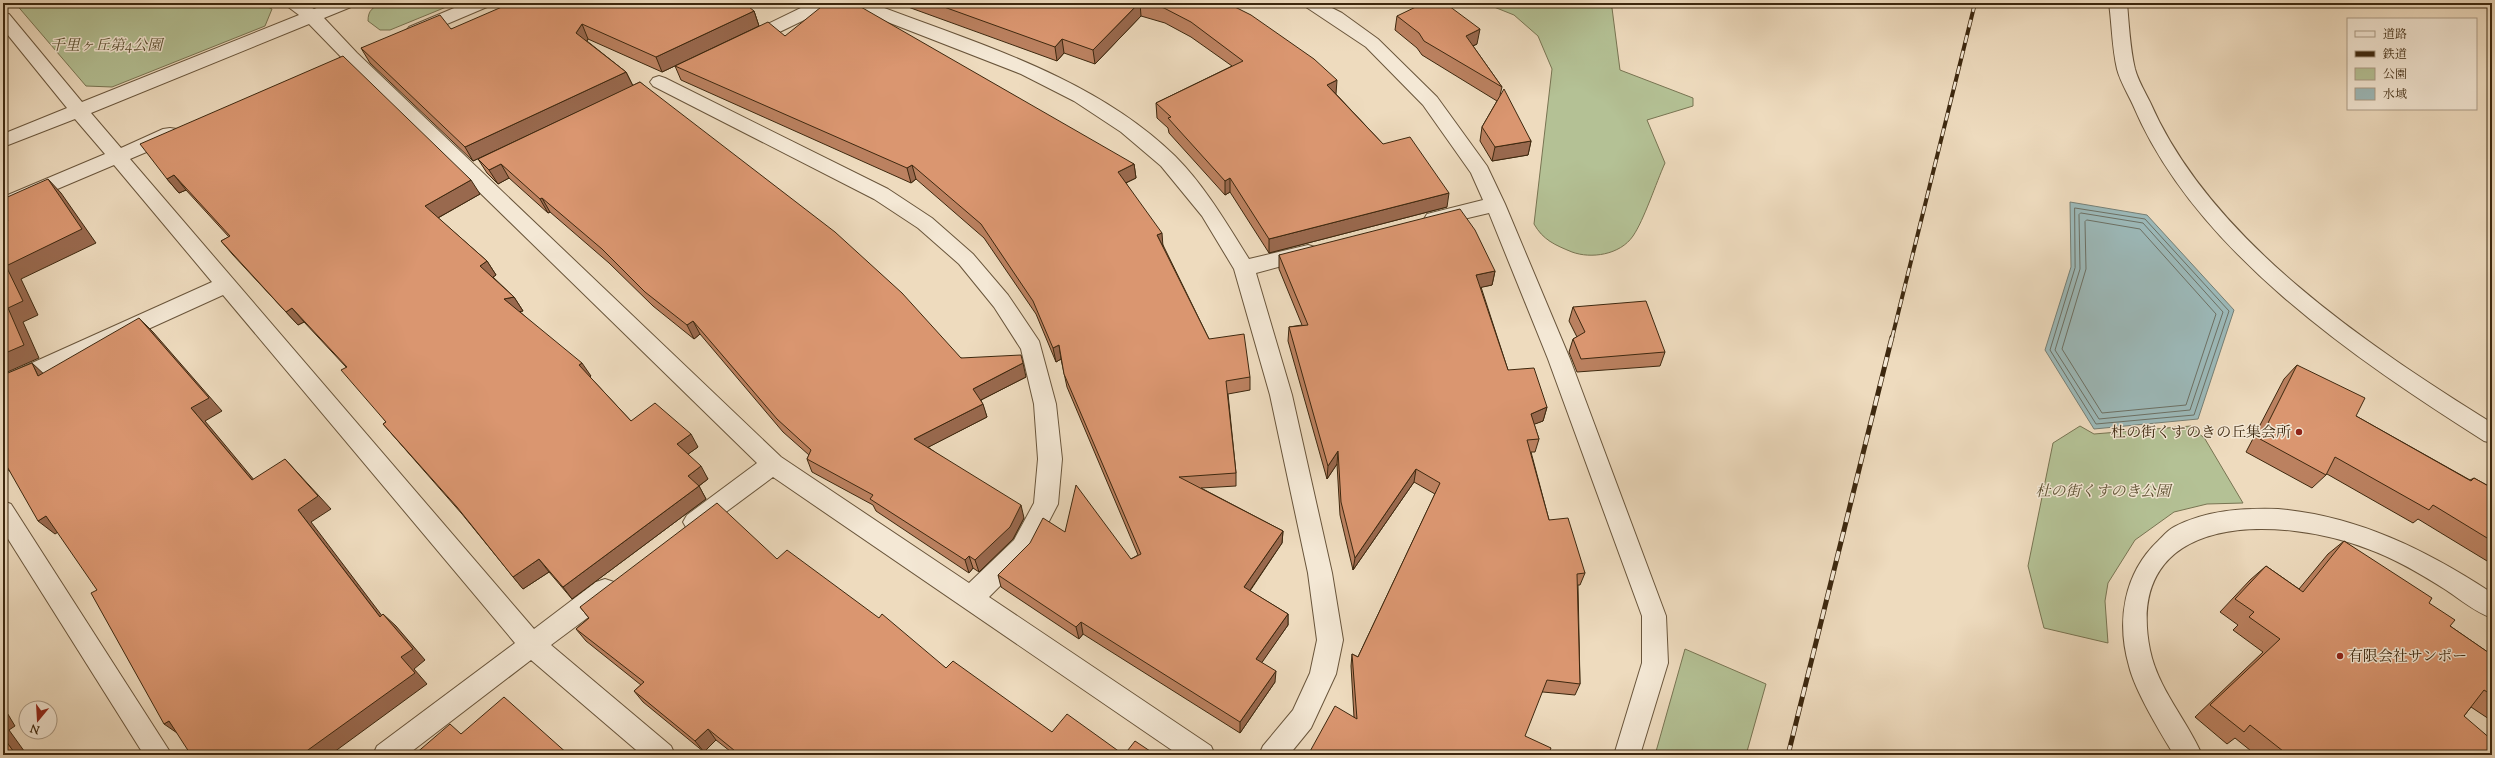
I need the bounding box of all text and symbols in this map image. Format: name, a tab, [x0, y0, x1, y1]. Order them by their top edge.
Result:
legend	[2347, 18, 2477, 110]
text: 道路	[2383, 26, 2407, 44]
park label: 千里ヶ丘第4公園	[50, 36, 165, 57]
text: 鉄道	[2382, 46, 2407, 64]
text: 公園	[2383, 66, 2407, 84]
text: 水域	[2383, 86, 2407, 104]
place label: 杜の街くすのきの丘集会所	[2111, 423, 2291, 444]
marker: 杜の街くすのきの丘集会所	[2294, 427, 2304, 437]
park label: 杜の街くすのき公園	[2035, 482, 2173, 503]
place label: 有限会社サンポー	[2348, 647, 2467, 668]
marker: 有限会社サンポー	[2335, 651, 2345, 661]
north arrow	[18, 700, 58, 740]
text: N	[28, 720, 43, 738]

